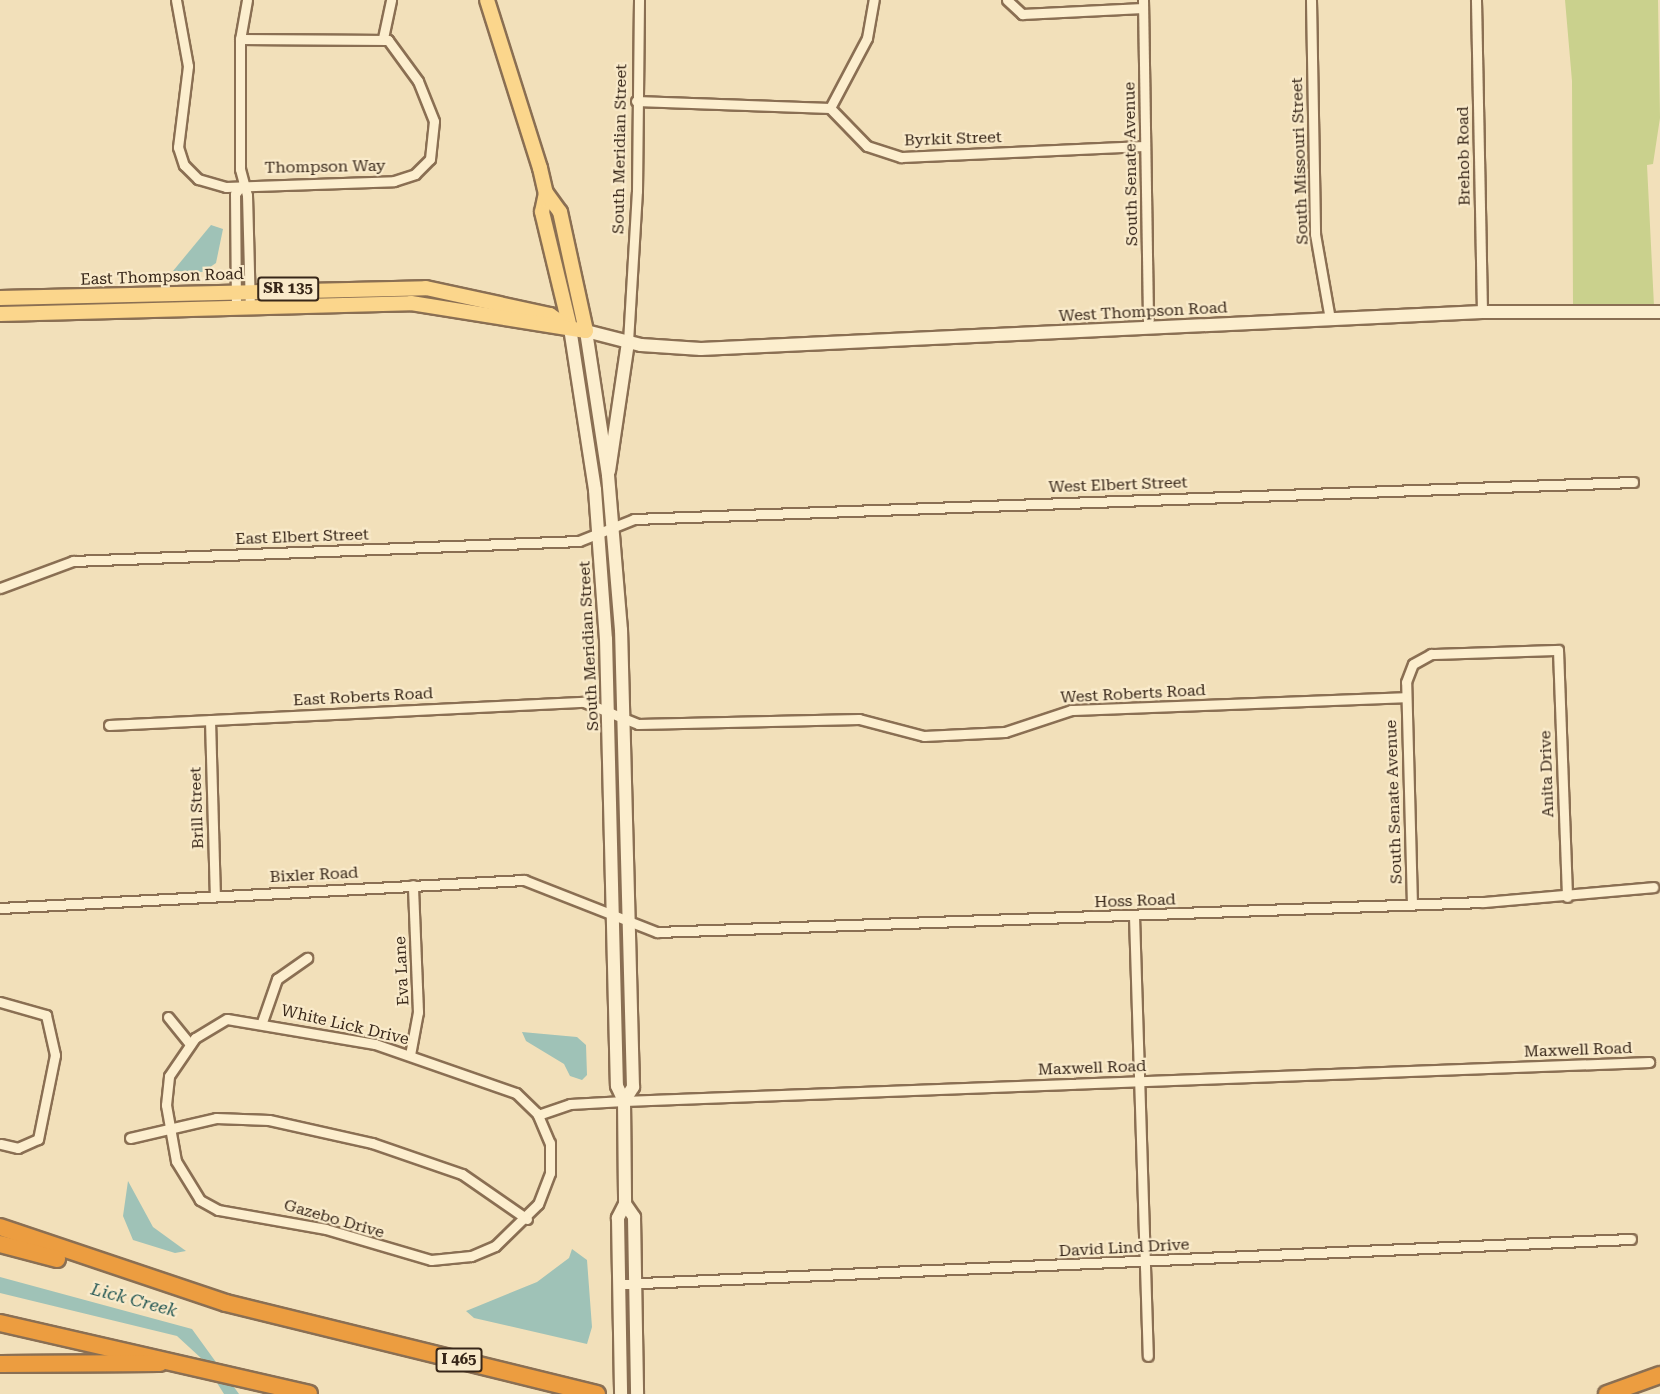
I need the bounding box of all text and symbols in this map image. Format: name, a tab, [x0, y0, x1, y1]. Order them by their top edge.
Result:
street label: South Meridian Street	[609, 64, 631, 234]
street label: South Missouri Street	[1287, 77, 1313, 245]
street label: South Senate Avenue	[1120, 82, 1142, 246]
street label: Brehob Road	[1454, 106, 1474, 206]
street label: Byrkit Street	[904, 128, 1002, 150]
street label: Thompson Way	[264, 156, 386, 178]
street label: East Thompson Road	[80, 265, 244, 289]
road number: SR 135	[256, 277, 320, 301]
street label: West Thompson Road	[1058, 298, 1228, 326]
street label: West Elbert Street	[1048, 473, 1188, 497]
street label: East Elbert Street	[235, 525, 369, 549]
street label: South Meridian Street	[575, 561, 603, 731]
street label: West Roberts Road	[1060, 681, 1206, 707]
street label: East Roberts Road	[293, 684, 433, 710]
street label: South Senate Avenue	[1382, 720, 1406, 884]
street label: Anita Drive	[1536, 730, 1558, 818]
street label: Brill Street	[186, 767, 208, 849]
street label: Bixler Road	[269, 863, 359, 887]
street label: Hoss Road	[1094, 890, 1176, 912]
street label: Eva Lane	[391, 936, 413, 1006]
street label: White Lick Drive	[279, 1001, 411, 1049]
street label: Maxwell Road	[1524, 1039, 1632, 1061]
street label: Maxwell Road	[1038, 1057, 1146, 1079]
street label: Gazebo Drive	[282, 1196, 386, 1242]
street label: David Lind Drive	[1058, 1235, 1190, 1261]
water label: Lick Creek	[89, 1278, 179, 1322]
road number: I 465	[435, 1348, 483, 1372]

